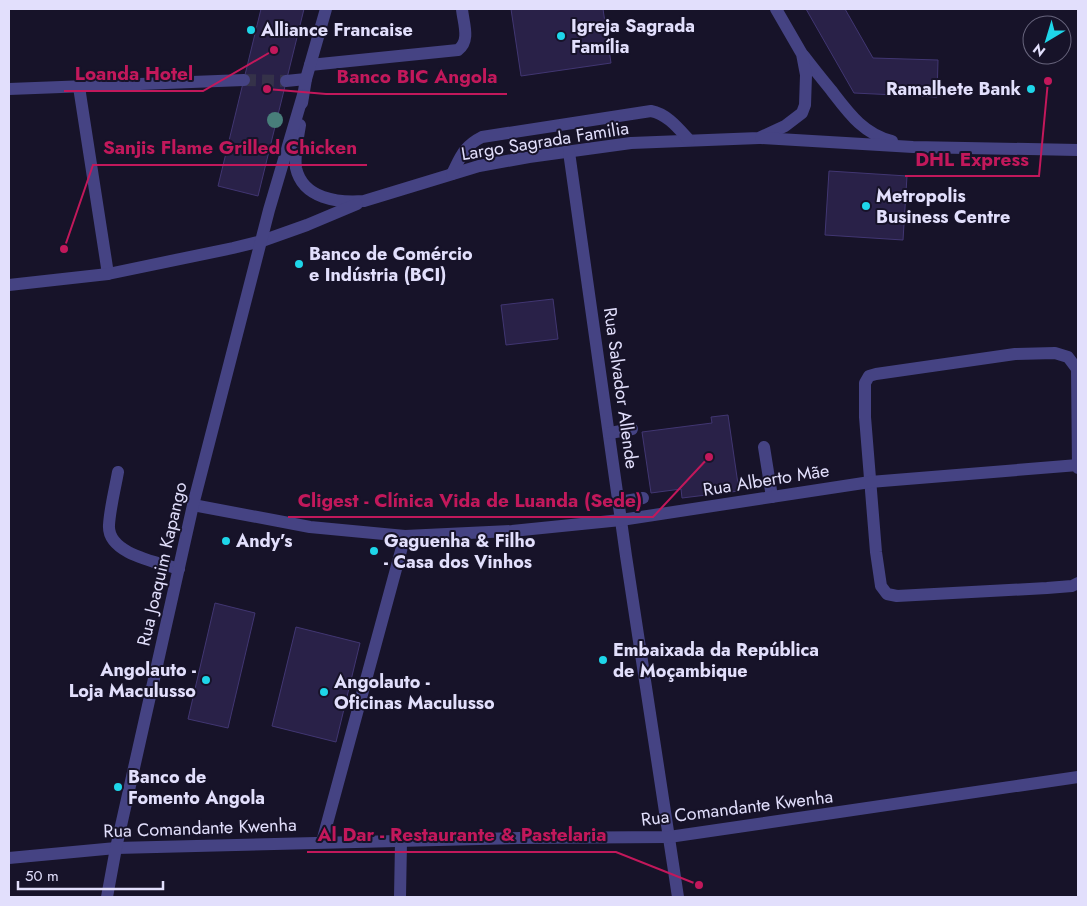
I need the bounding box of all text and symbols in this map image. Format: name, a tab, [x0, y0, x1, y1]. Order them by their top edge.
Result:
place label: Igreja Sagrada Família	[571, 13, 695, 60]
north arrow	[1022, 15, 1072, 65]
place label: Alliance Francaise	[260, 17, 413, 43]
marker: Alliance Francaise	[245, 24, 257, 36]
marker: Igreja Sagrada Família	[555, 30, 567, 42]
text: N	[1028, 39, 1050, 62]
callout: Loanda Hotel	[64, 57, 203, 91]
text: Loanda Hotel	[75, 60, 193, 87]
callout: Banco BIC Angola	[326, 60, 507, 94]
text: Banco BIC Angola	[337, 63, 497, 90]
place label: Ramalhete Bank	[886, 76, 1022, 102]
marker: Ramalhete Bank	[1025, 83, 1037, 95]
street label: Largo Sagrada Familia	[459, 115, 631, 167]
callout: Sanjis Flame Grilled Chicken	[93, 131, 367, 165]
text: Sanjis Flame Grilled Chicken	[103, 134, 357, 161]
callout: DHL Express	[905, 142, 1039, 176]
text: DHL Express	[915, 146, 1029, 173]
place label: Metropolis Business Centre	[876, 183, 1010, 230]
marker: Metropolis Business Centre	[860, 200, 872, 212]
place label: Banco de Comércio e Indústria (BCI)	[309, 241, 473, 288]
marker: Banco de Comércio e Indústria (BCI)	[293, 258, 305, 270]
street label: Rua Salvador Allende	[597, 306, 645, 470]
street label: Rua Alberto Mãe	[701, 457, 831, 503]
street label: Rua Joaquim Kapango	[130, 479, 194, 649]
callout: Cligest - Clínica Vida de Luanda (Sede)	[288, 483, 653, 517]
text: Cligest - Clínica Vida de Luanda (Sede)	[298, 487, 642, 514]
place label: Andy’s	[235, 528, 292, 554]
place label: Gaguenha & Filho - Casa dos Vinhos	[384, 528, 536, 575]
marker: Andy’s	[220, 535, 232, 547]
marker: Gaguenha & Filho - Casa dos Vinhos	[368, 545, 380, 557]
place label: Embaixada da República de Moçambique	[613, 637, 819, 684]
marker: Embaixada da República de Moçambique	[597, 654, 609, 666]
place label: Angolauto - Loja Maculusso	[69, 657, 196, 704]
place label: Angolauto - Oficinas Maculusso	[333, 669, 495, 716]
marker: Angolauto - Loja Maculusso	[200, 674, 212, 686]
marker: Angolauto - Oficinas Maculusso	[318, 686, 330, 698]
place label: Banco de Fomento Angola	[128, 764, 265, 811]
marker: Banco de Fomento Angola	[112, 781, 124, 793]
street label: Rua Comandante Kwenha	[639, 783, 835, 833]
street label: Rua Comandante Kwenha	[103, 812, 297, 844]
callout: Al Dar - Restaurante & Pastelaria	[307, 818, 616, 852]
text: Al Dar - Restaurante & Pastelaria	[317, 821, 606, 848]
scale bar	[18, 858, 162, 890]
text: 50 m	[25, 865, 59, 887]

